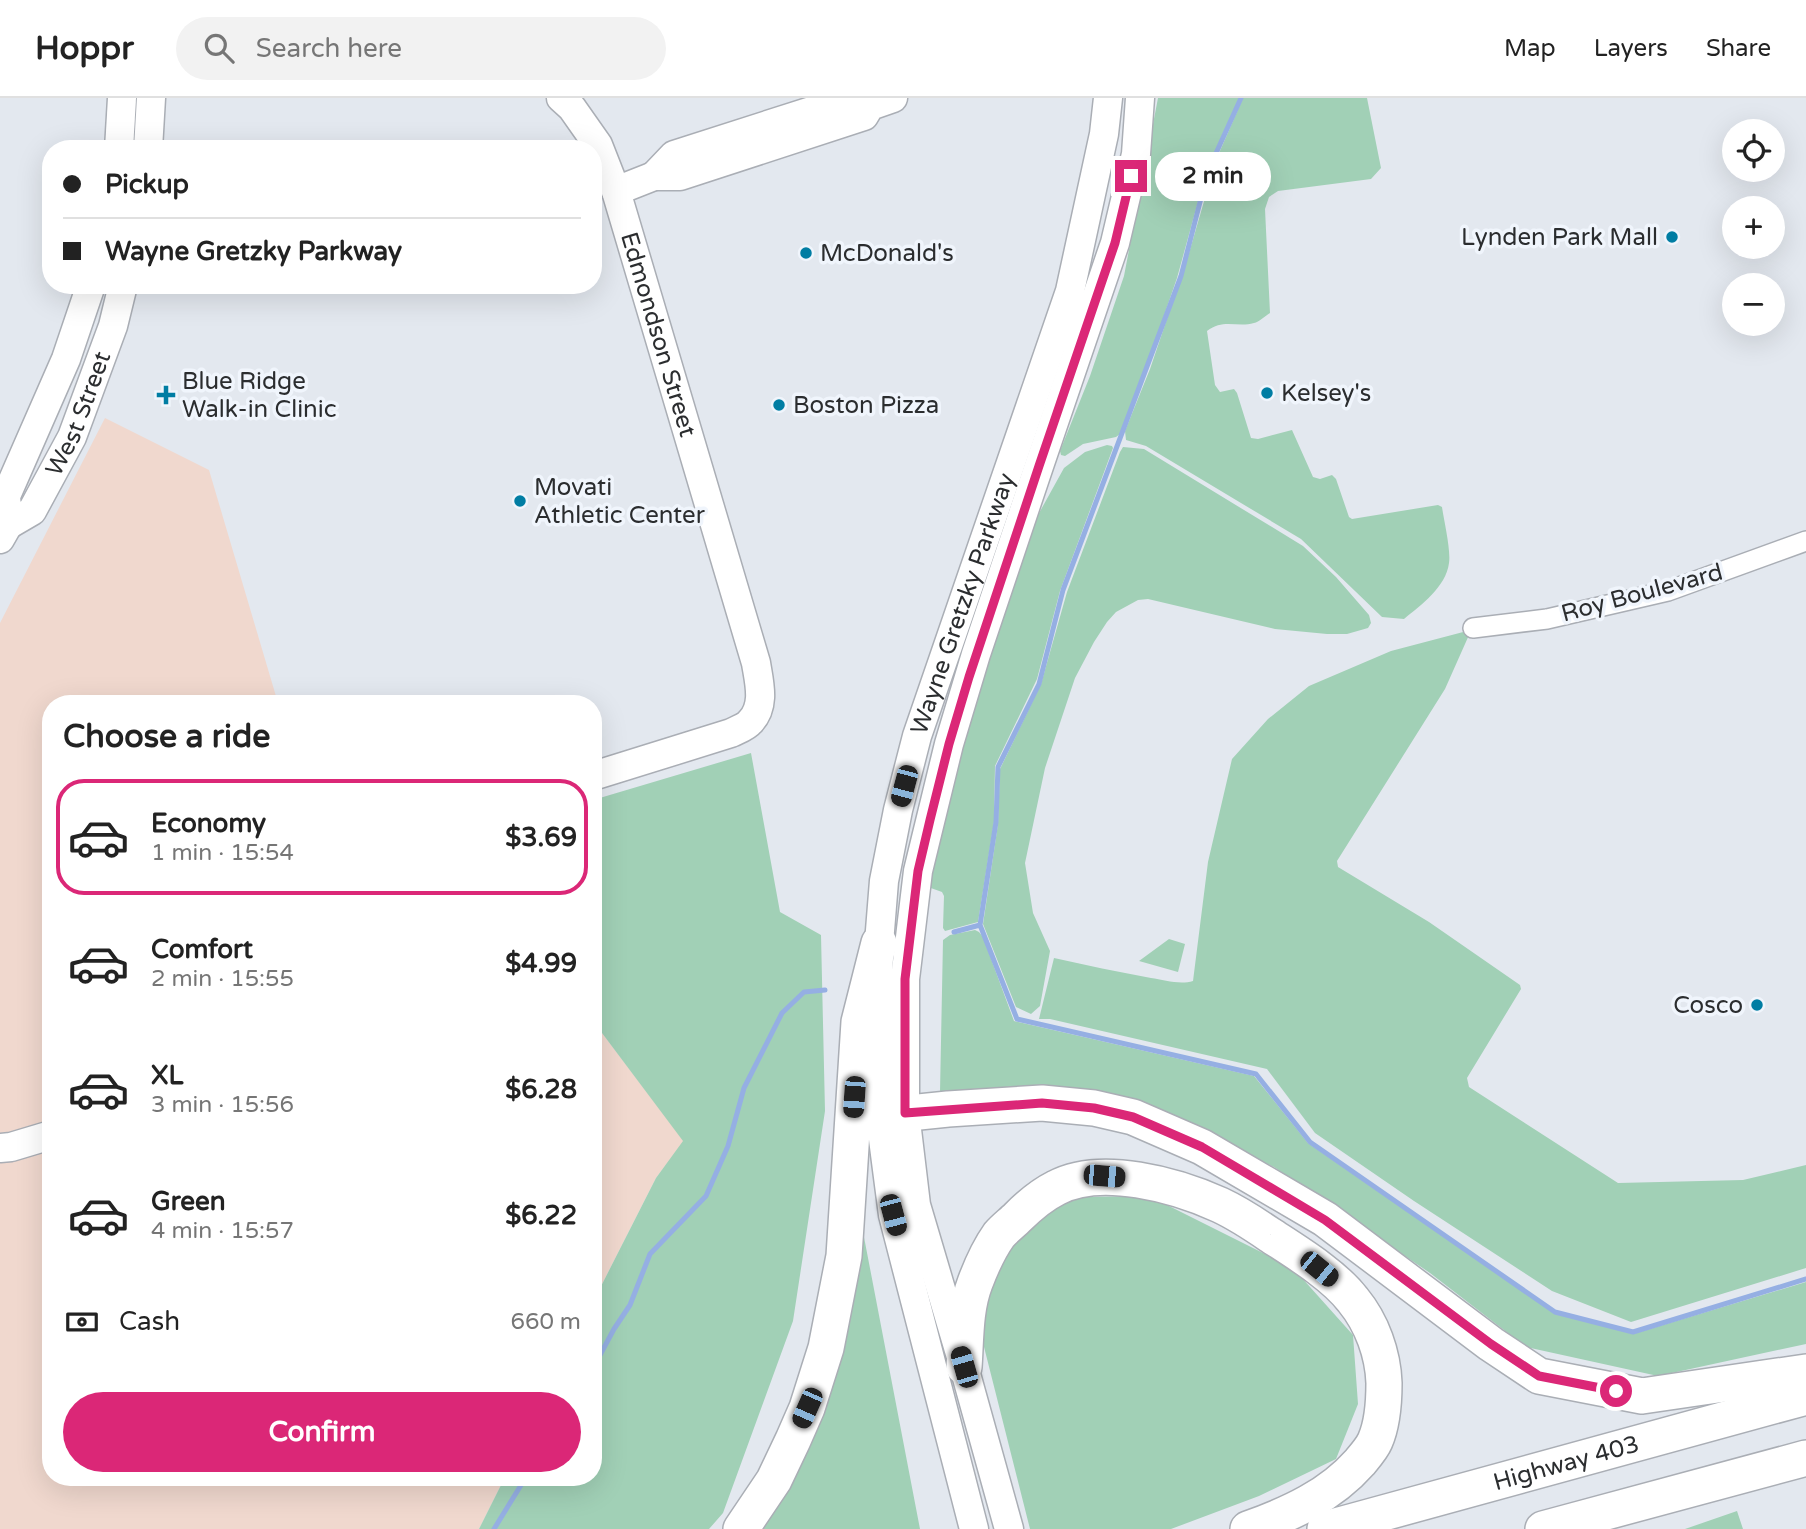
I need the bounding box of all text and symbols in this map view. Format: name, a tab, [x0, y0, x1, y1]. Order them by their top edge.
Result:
search box	[176, 17, 666, 80]
text: Hoppr	[35, 29, 134, 68]
icon: search	[200, 29, 238, 67]
text: Search here	[256, 33, 402, 64]
text: Map	[1504, 34, 1556, 63]
text: Layers	[1594, 34, 1668, 63]
text: Share	[1706, 34, 1771, 63]
map controls	[1722, 119, 1785, 336]
button: locate	[1722, 119, 1785, 182]
callout: 2 min	[1156, 152, 1271, 200]
route end	[1115, 160, 1147, 192]
text: 2 min	[1182, 162, 1244, 190]
text: Pickup	[105, 169, 189, 200]
button: +	[1722, 196, 1785, 259]
place label: Lynden Park Mall	[1461, 223, 1658, 252]
street label: Edmondson Street	[614, 228, 703, 440]
marker: Lynden Park Mall	[1664, 229, 1680, 245]
text: Wayne Gretzky Parkway	[105, 236, 402, 267]
place label: McDonald's	[820, 239, 954, 268]
marker: McDonald's	[798, 245, 814, 261]
button: −	[1722, 273, 1785, 336]
street label: West Street	[39, 347, 117, 481]
place label: Blue Ridge Walk-in Clinic	[182, 367, 337, 424]
place label: Kelsey's	[1281, 379, 1371, 408]
marker: Blue Ridge Walk-in Clinic	[156, 385, 176, 405]
marker: Kelsey's	[1259, 385, 1275, 401]
place label: Boston Pizza	[793, 391, 939, 420]
marker: Boston Pizza	[771, 397, 787, 413]
street label: Wayne Gretzky Parkway	[904, 469, 1021, 738]
place label: Movati Athletic Center	[534, 473, 706, 530]
marker: Movati Athletic Center	[512, 493, 528, 509]
street label: Roy Boulevard	[1558, 558, 1726, 628]
text: Choose a ride	[63, 718, 270, 756]
car	[889, 763, 920, 809]
icon: car	[67, 806, 130, 869]
text: Economy	[151, 808, 266, 839]
text: $3.69	[505, 822, 577, 853]
text: 1 min · 15:54	[151, 839, 294, 867]
icon: car	[67, 932, 130, 995]
text: Comfort	[151, 934, 253, 965]
text: $4.99	[505, 948, 577, 979]
text: 2 min · 15:55	[151, 965, 294, 993]
place label: Cosco	[1673, 991, 1743, 1020]
marker: Cosco	[1749, 997, 1765, 1013]
icon: car	[67, 1058, 130, 1121]
text: XL	[151, 1060, 183, 1091]
text: $6.28	[505, 1074, 577, 1105]
car	[843, 1075, 866, 1119]
text: 3 min · 15:56	[151, 1091, 294, 1119]
car	[1083, 1164, 1126, 1188]
icon: car	[67, 1184, 130, 1247]
text: Green	[151, 1186, 226, 1217]
car	[878, 1192, 909, 1238]
text: $6.22	[505, 1200, 577, 1231]
text: 4 min · 15:57	[151, 1217, 294, 1245]
car	[1297, 1248, 1342, 1290]
icon: cash	[63, 1303, 101, 1341]
text: Cash	[119, 1306, 180, 1337]
text: 660 m	[511, 1308, 581, 1336]
car	[949, 1344, 980, 1390]
route start	[1600, 1375, 1632, 1407]
car	[789, 1385, 826, 1431]
button: Confirm	[63, 1392, 581, 1472]
street label: Highway 403	[1490, 1429, 1642, 1497]

